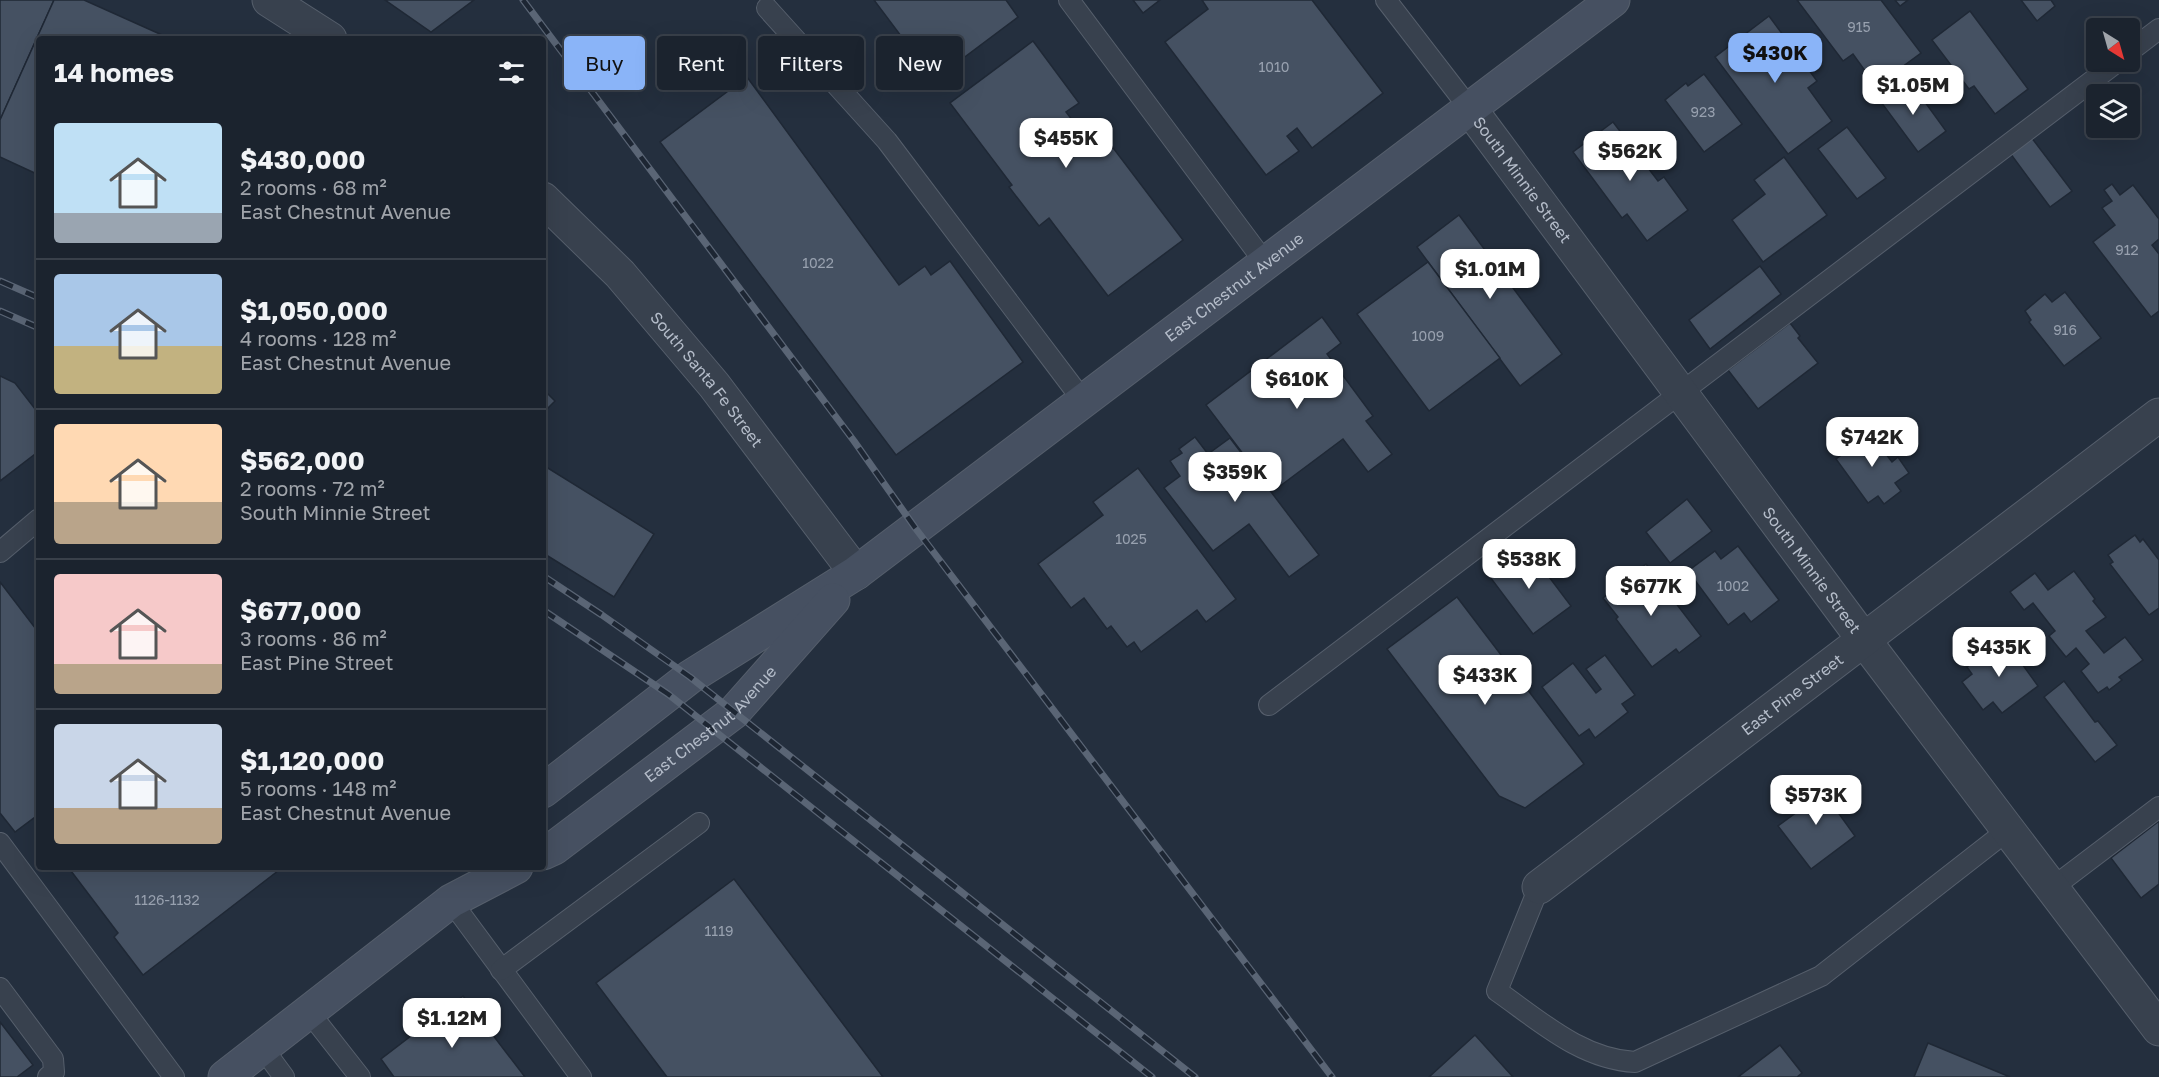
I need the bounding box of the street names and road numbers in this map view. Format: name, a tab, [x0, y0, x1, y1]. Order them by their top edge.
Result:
street label: South Minnie Street	[1469, 112, 1576, 247]
street label: East Chestnut Avenue	[1161, 228, 1307, 346]
street label: South Santa Fe Street	[646, 307, 767, 451]
street label: South Minnie Street	[1759, 503, 1866, 637]
street label: East Pine Street	[1737, 649, 1847, 740]
street label: East Chestnut Avenue	[640, 661, 780, 786]

